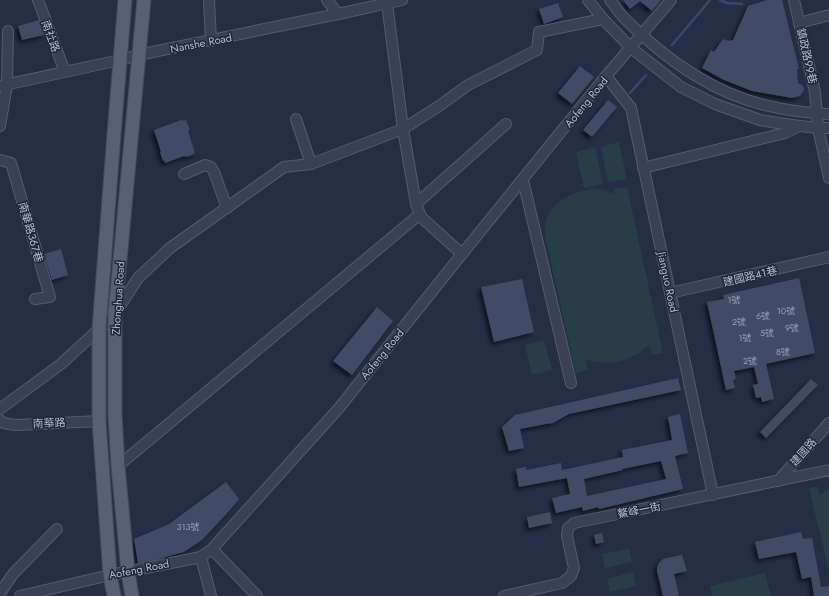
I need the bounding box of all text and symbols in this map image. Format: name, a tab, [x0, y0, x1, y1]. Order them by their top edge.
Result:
street label: 南社路	[38, 18, 64, 54]
street label: 鎮政路99巷	[793, 27, 821, 85]
street label: Nanshe Road	[169, 29, 233, 57]
street label: Aofeng Road	[561, 73, 611, 131]
street label: 南華路367巷	[15, 200, 47, 264]
street label: Jianguo Road	[653, 248, 682, 314]
street label: Zhonghua Road	[107, 261, 129, 335]
street label: 建國路41巷	[721, 262, 779, 290]
house number: 1號	[727, 293, 741, 306]
house number: 10號	[777, 304, 795, 317]
house number: 6號	[756, 309, 770, 322]
house number: 2號	[732, 315, 746, 328]
house number: 9號	[785, 321, 799, 334]
street label: Aofeng Road	[357, 325, 407, 383]
house number: 5號	[760, 326, 774, 339]
house number: 1號	[738, 331, 752, 344]
house number: 8號	[776, 345, 790, 358]
house number: 2號	[743, 354, 757, 367]
street label: 南華路	[32, 414, 66, 432]
street label: 建國路	[786, 434, 820, 470]
street label: 鰲峰一街	[616, 498, 662, 522]
house number: 313號	[177, 520, 199, 533]
street label: Aofeng Road	[107, 555, 171, 583]

